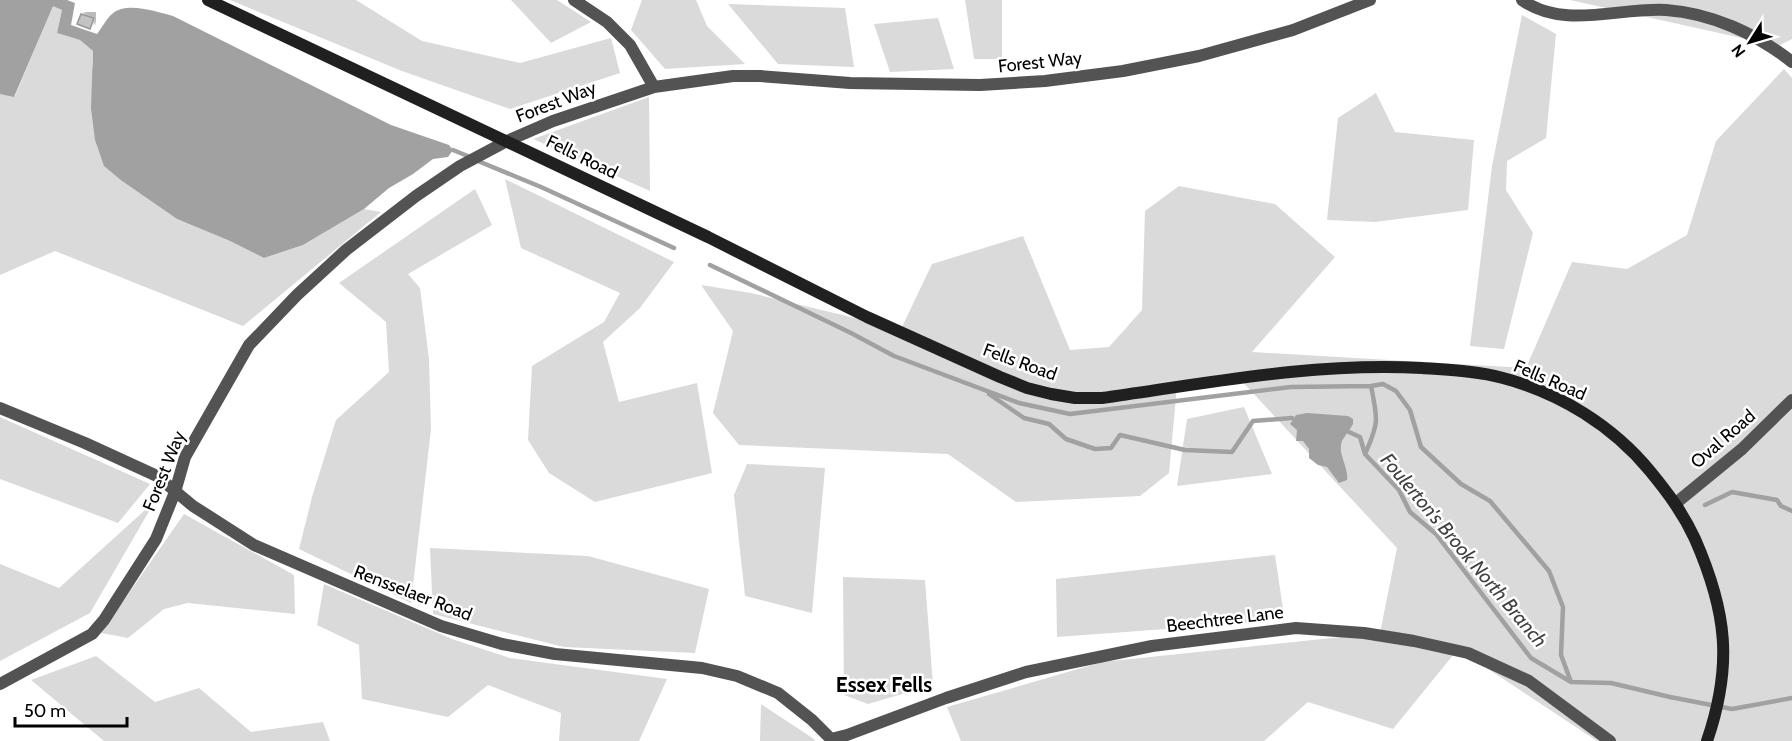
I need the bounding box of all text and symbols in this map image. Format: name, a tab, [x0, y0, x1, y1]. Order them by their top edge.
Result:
north arrow	[1720, 12, 1780, 72]
text: N	[1727, 40, 1749, 61]
street label: Forest Way	[997, 47, 1083, 77]
street label: Forest Way	[513, 77, 599, 127]
street label: Fells Road	[543, 130, 621, 184]
street label: Fells Road	[980, 339, 1060, 385]
street label: Fells Road	[1510, 355, 1590, 405]
street label: Oval Road	[1686, 405, 1760, 473]
street label: Forest Way	[138, 428, 190, 514]
water label: Foulerton's Brook North Branch	[1376, 448, 1552, 652]
street label: Rensselaer Road	[351, 560, 475, 626]
street label: Beechtree Lane	[1165, 601, 1285, 637]
district label: Essex Fells	[836, 672, 932, 697]
scale bar	[15, 690, 128, 728]
text: 50 m	[24, 700, 66, 722]

